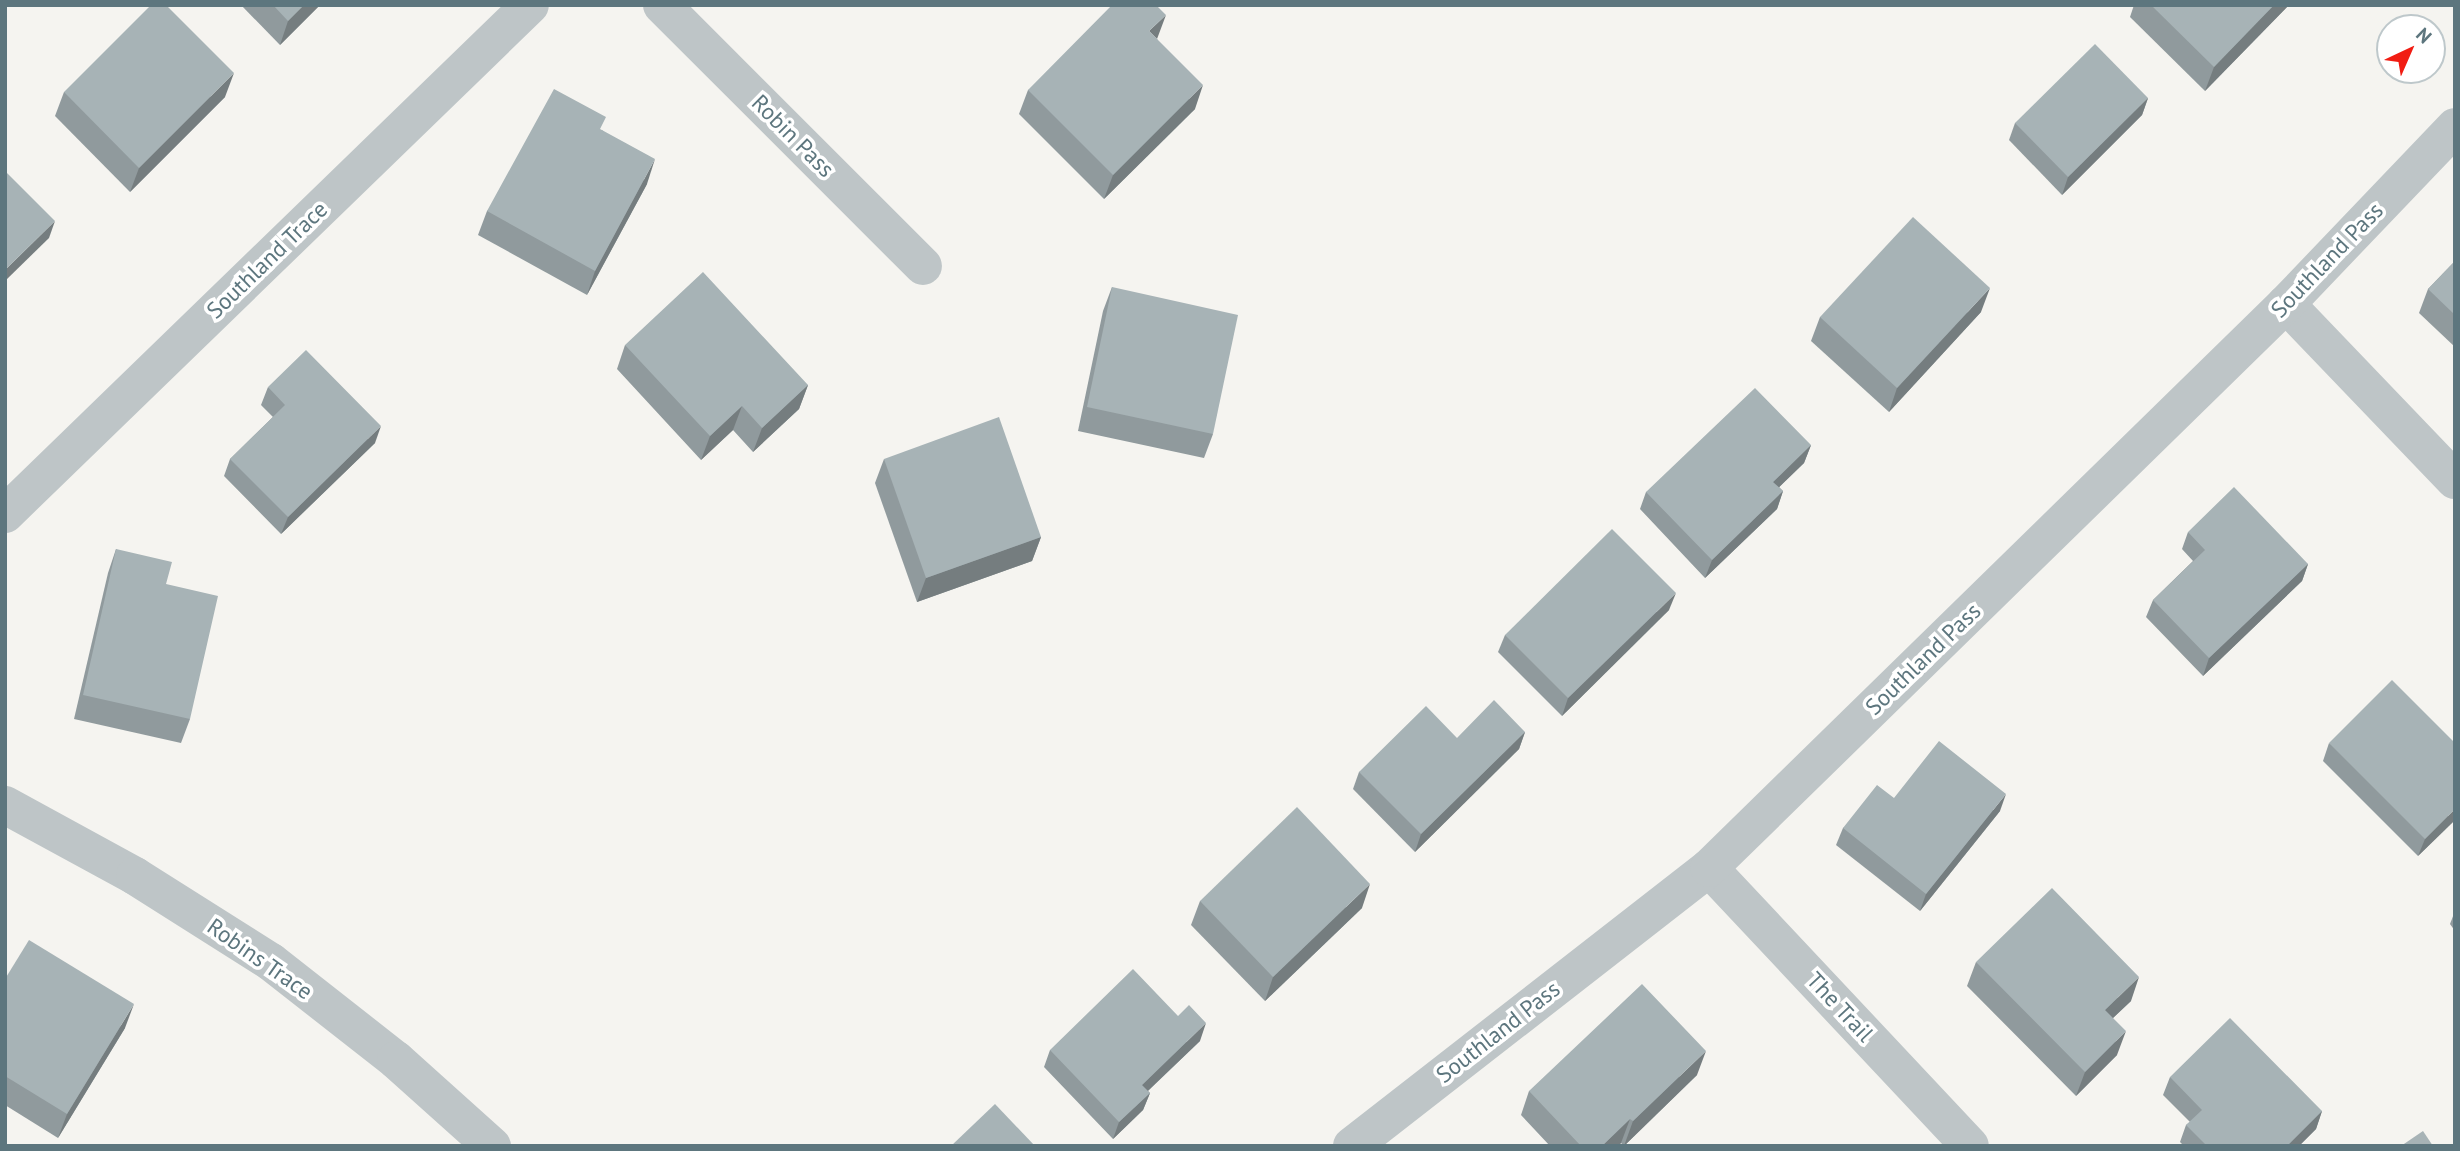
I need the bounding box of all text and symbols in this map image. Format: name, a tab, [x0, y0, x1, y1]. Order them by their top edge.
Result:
north arrow	[2376, 14, 2446, 84]
text: N	[2411, 22, 2437, 48]
street label: Robin Pass	[746, 89, 840, 183]
street label: Southland Trace	[201, 195, 333, 325]
street label: Southland Pass	[2265, 197, 2389, 323]
street label: Southland Pass	[1860, 597, 1986, 721]
street label: Robins Trace	[202, 912, 318, 1006]
street label: The Trail	[1801, 966, 1879, 1048]
street label: Southland Pass	[1431, 975, 1565, 1089]

